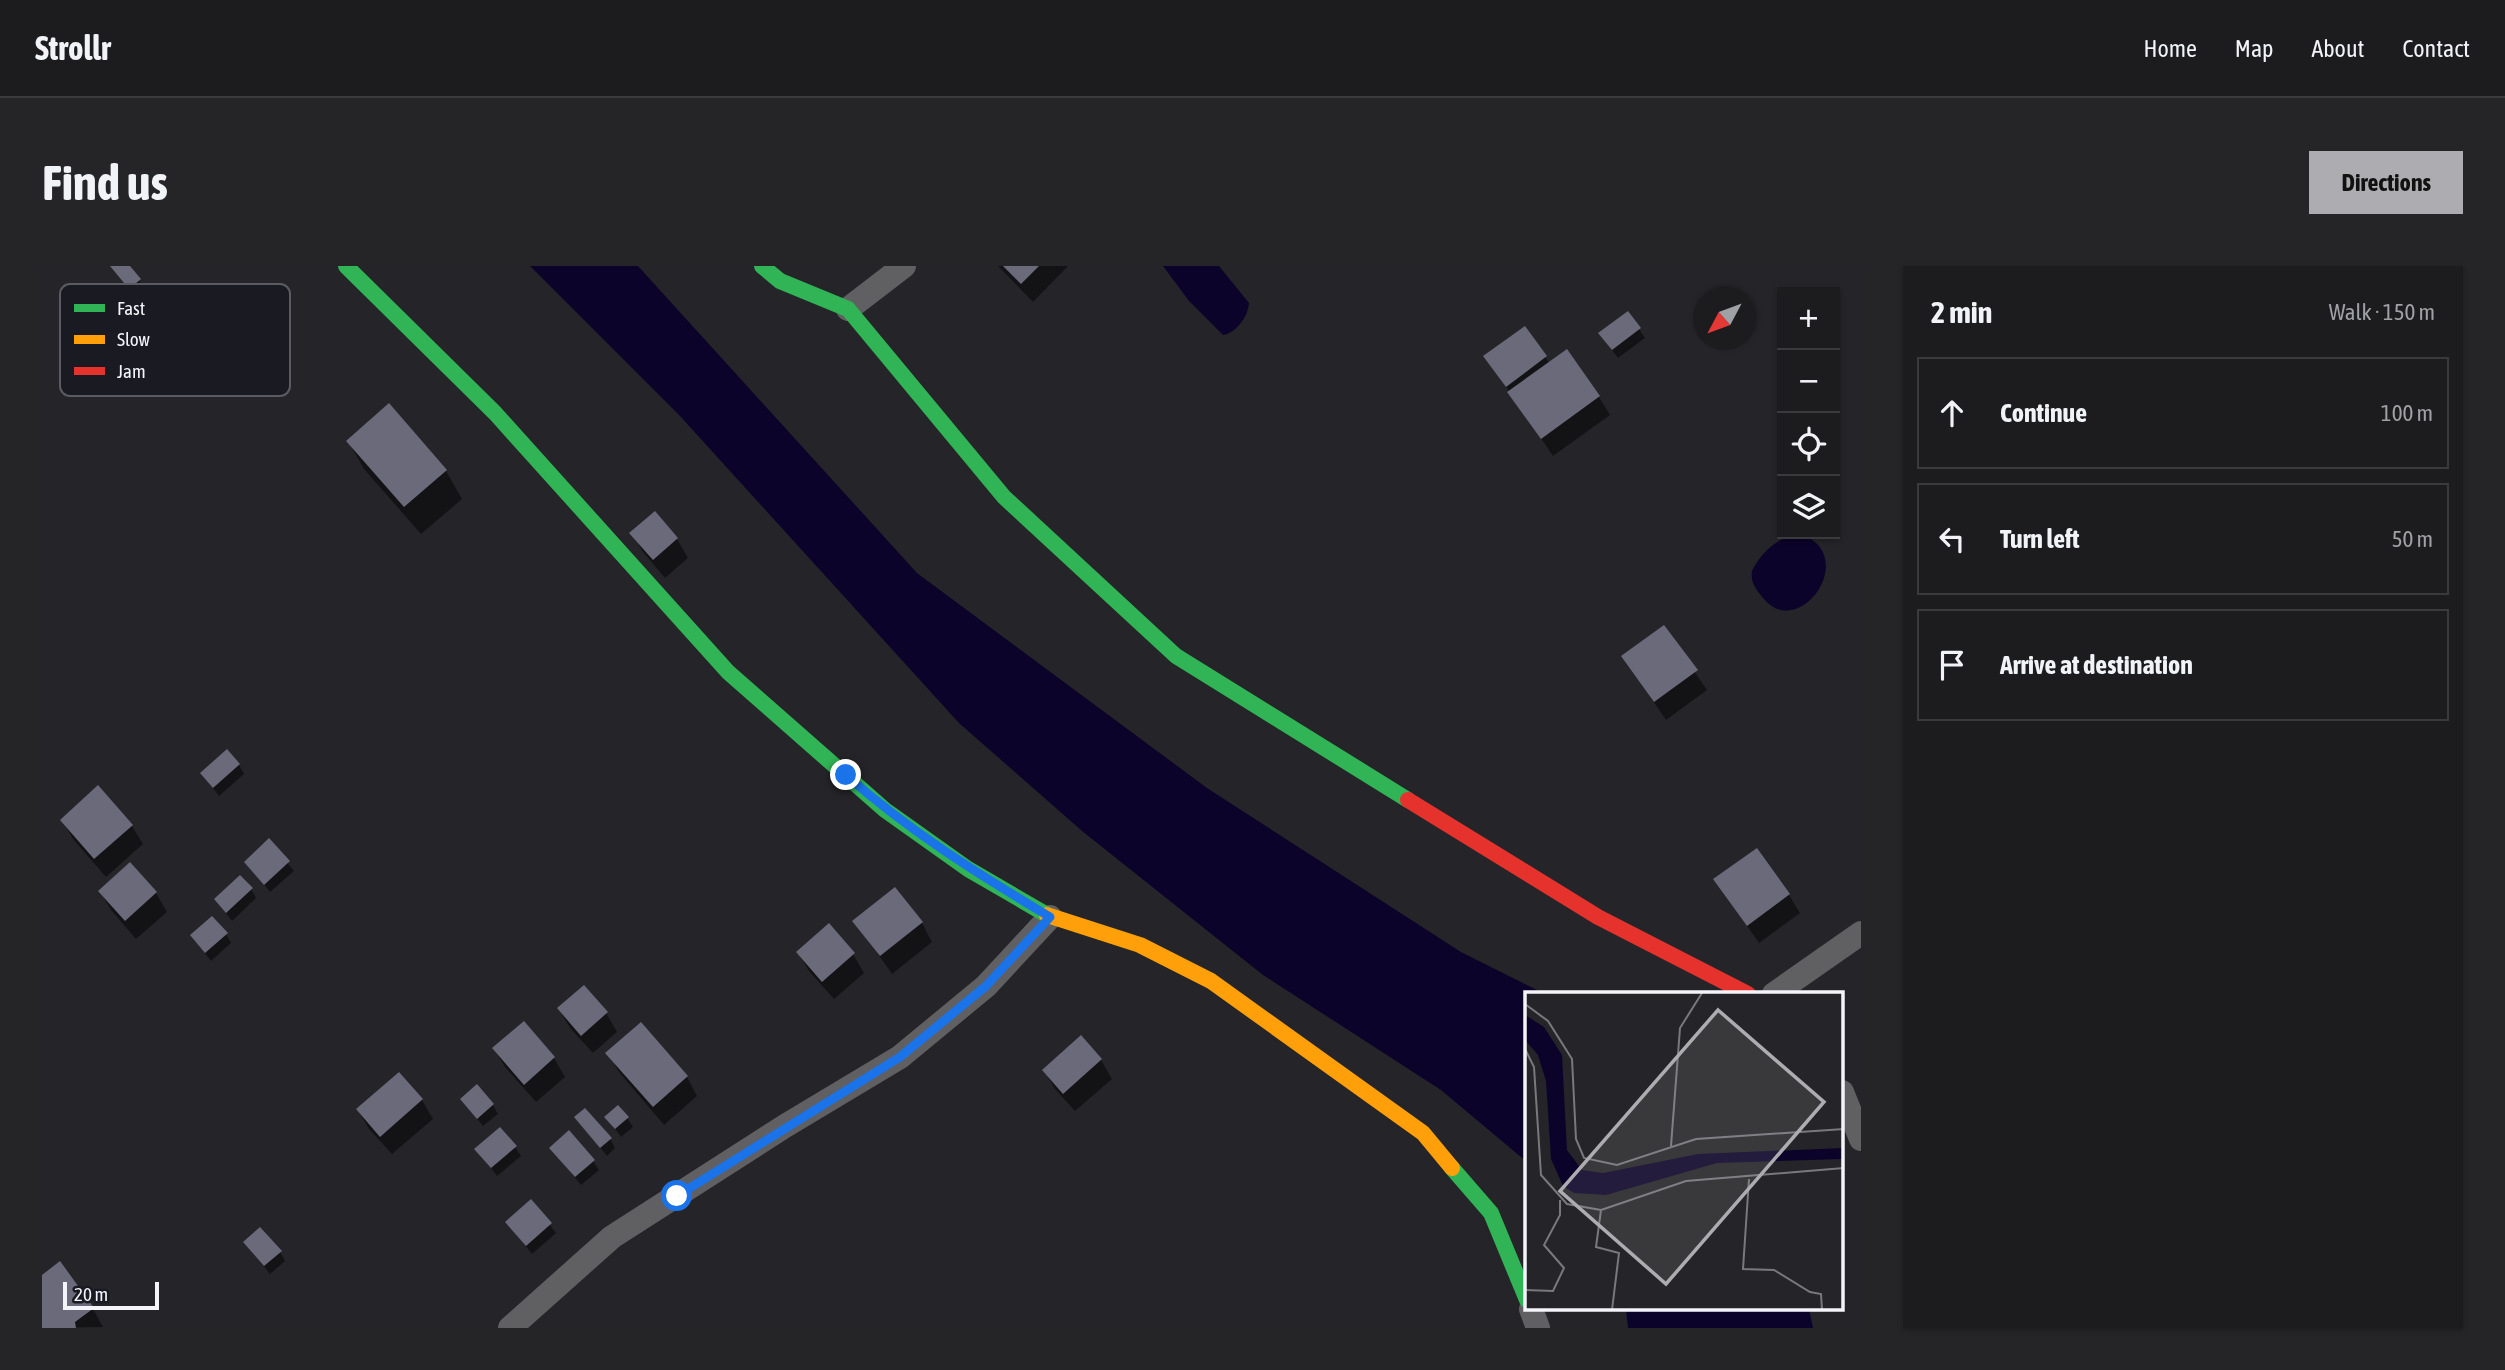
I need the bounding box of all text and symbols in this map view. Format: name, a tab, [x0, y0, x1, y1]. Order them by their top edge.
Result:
text: Strollr	[35, 29, 111, 67]
text: Home	[2143, 35, 2197, 62]
text: Map	[2235, 35, 2273, 62]
text: About	[2311, 35, 2364, 62]
text: Contact	[2402, 35, 2470, 62]
button: Directions	[2309, 151, 2463, 214]
text: Find us	[42, 154, 168, 210]
legend	[60, 284, 290, 396]
north arrow	[1693, 287, 1756, 350]
map controls	[1777, 287, 1840, 539]
button: +	[1777, 287, 1840, 350]
text: 2 min	[1931, 295, 1992, 329]
text: Fast	[117, 297, 145, 319]
text: Walk · 150 m	[2329, 299, 2435, 325]
text: Slow	[117, 328, 151, 350]
button: −	[1777, 350, 1840, 413]
text: Jam	[117, 360, 146, 382]
icon: ahead	[1933, 394, 1971, 432]
text: Continue	[2000, 398, 2087, 428]
text: 100 m	[2381, 400, 2433, 426]
button: locate	[1777, 413, 1840, 476]
button: layers	[1777, 476, 1840, 539]
icon: left	[1933, 520, 1971, 558]
text: Turn left	[2000, 524, 2080, 554]
text: 50 m	[2392, 526, 2433, 552]
icon: arrive	[1933, 646, 1971, 684]
text: Arrive at destination	[2000, 650, 2193, 680]
route end	[830, 759, 861, 790]
inset map	[1525, 992, 1843, 1310]
route start	[661, 1180, 692, 1211]
scale bar	[63, 1279, 159, 1311]
text: 20 m	[74, 1283, 108, 1305]

